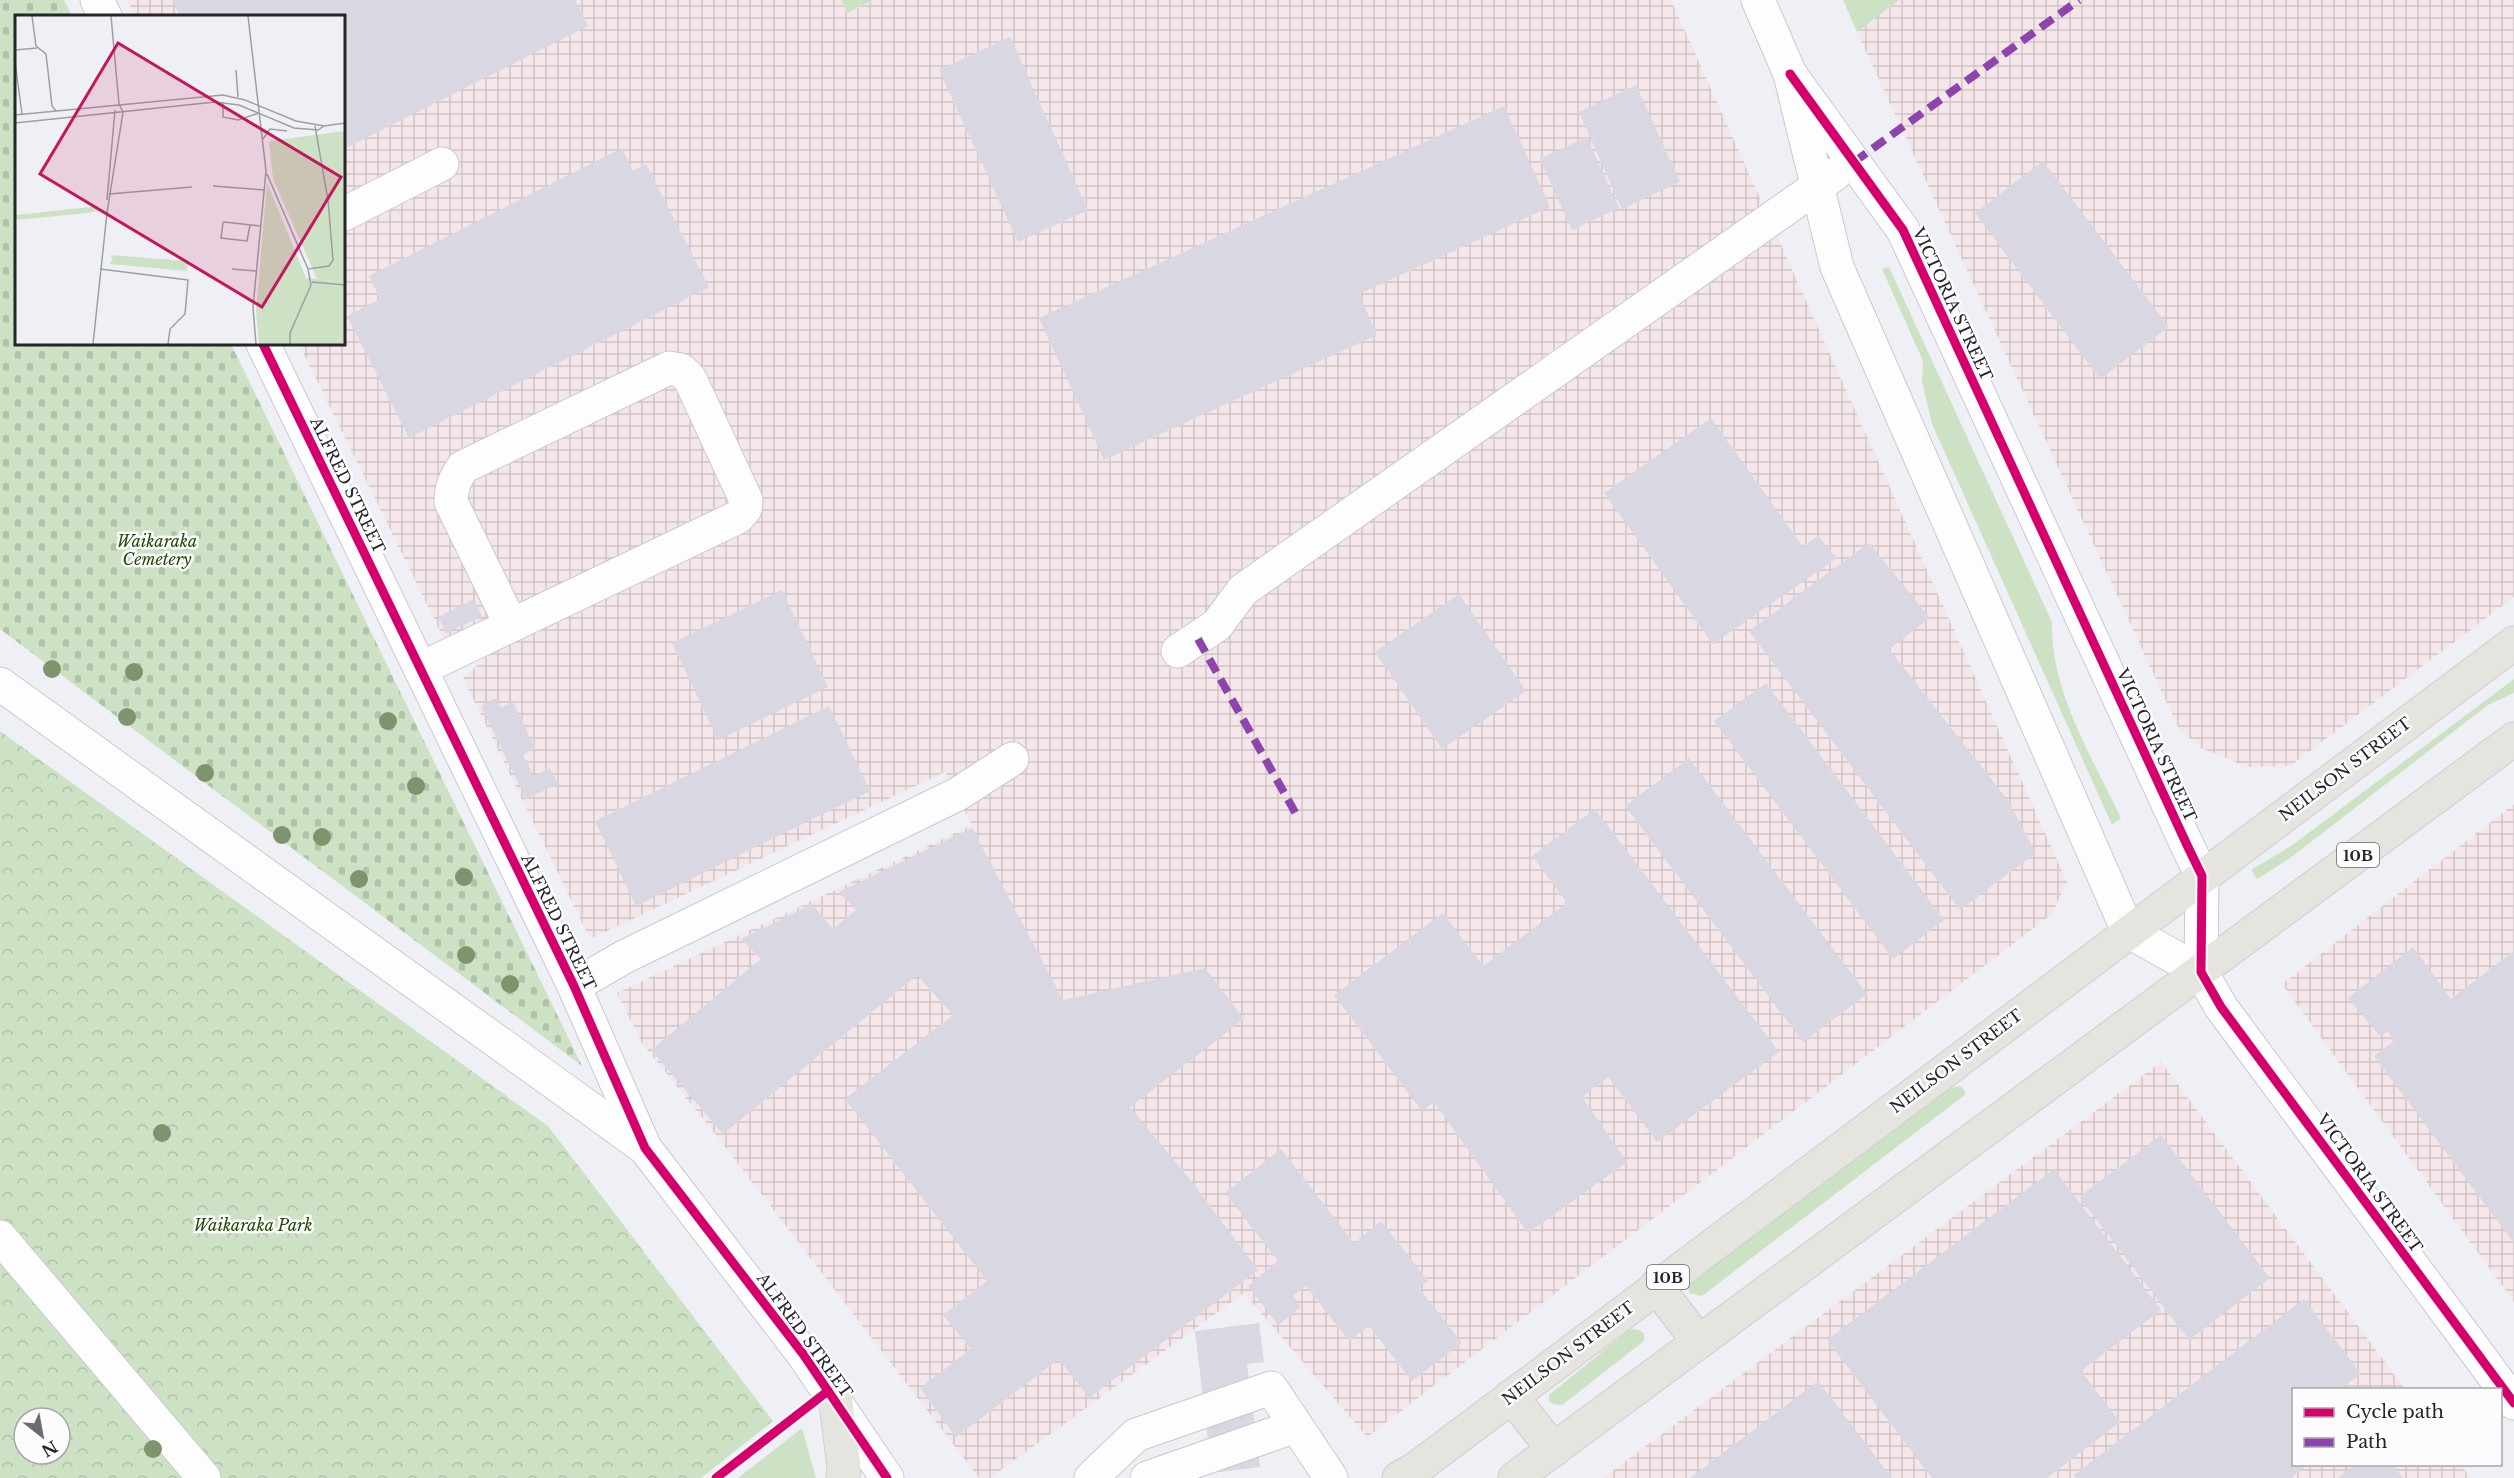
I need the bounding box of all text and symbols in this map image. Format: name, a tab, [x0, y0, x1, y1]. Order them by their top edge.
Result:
inset map	[15, 15, 345, 345]
street label: VICTORIA STREET	[1908, 223, 1997, 384]
street label: ALFRED STREET	[306, 413, 390, 557]
park label: Waikaraka Cemetery	[117, 531, 197, 569]
street label: VICTORIA STREET	[2112, 664, 2201, 825]
street label: NEILSON STREET	[2275, 713, 2415, 825]
road number: 10B	[2337, 843, 2379, 867]
street label: ALFRED STREET	[517, 850, 601, 994]
street label: NEILSON STREET	[1886, 1005, 2026, 1117]
street label: VICTORIA STREET	[2312, 1109, 2427, 1256]
park label: Waikaraka Park	[193, 1215, 313, 1235]
road number: 10B	[1647, 1265, 1689, 1289]
street label: ALFRED STREET	[752, 1268, 857, 1401]
street label: NEILSON STREET	[1498, 1297, 1638, 1409]
legend	[2292, 1388, 2502, 1466]
text: Cycle path	[2346, 1401, 2444, 1423]
north arrow	[12, 1406, 72, 1466]
text: Path	[2346, 1431, 2387, 1453]
text: N	[38, 1436, 61, 1461]

